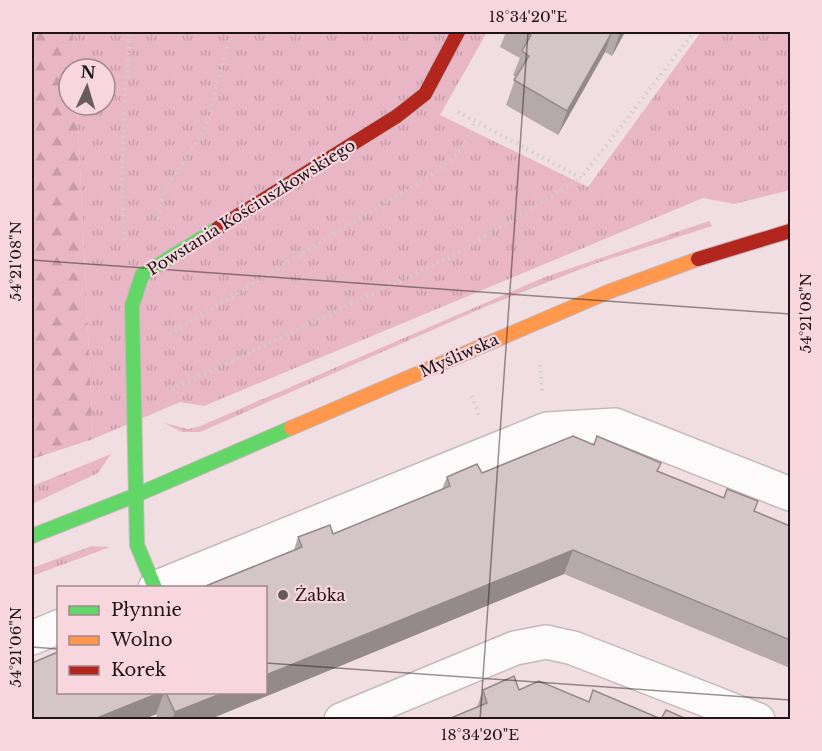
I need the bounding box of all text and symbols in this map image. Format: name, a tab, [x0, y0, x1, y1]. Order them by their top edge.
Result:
text: 18°34'20"E	[489, 7, 567, 26]
north arrow	[57, 57, 117, 117]
text: N	[80, 62, 96, 83]
street label: Powstania Kościuszkowskiego	[143, 135, 359, 279]
text: 54°21'08"N	[6, 221, 25, 301]
text: 54°21'08"N	[796, 273, 815, 353]
street label: Myśliwska	[416, 329, 502, 381]
place label: Żabka	[295, 585, 346, 605]
legend	[57, 586, 267, 694]
marker: Żabka	[276, 588, 290, 602]
text: Płynnie	[111, 599, 182, 621]
text: 54°21'06"N	[6, 607, 25, 687]
text: Wolno	[110, 629, 173, 651]
text: Korek	[111, 659, 166, 681]
text: 18°34'20"E	[441, 725, 519, 744]

